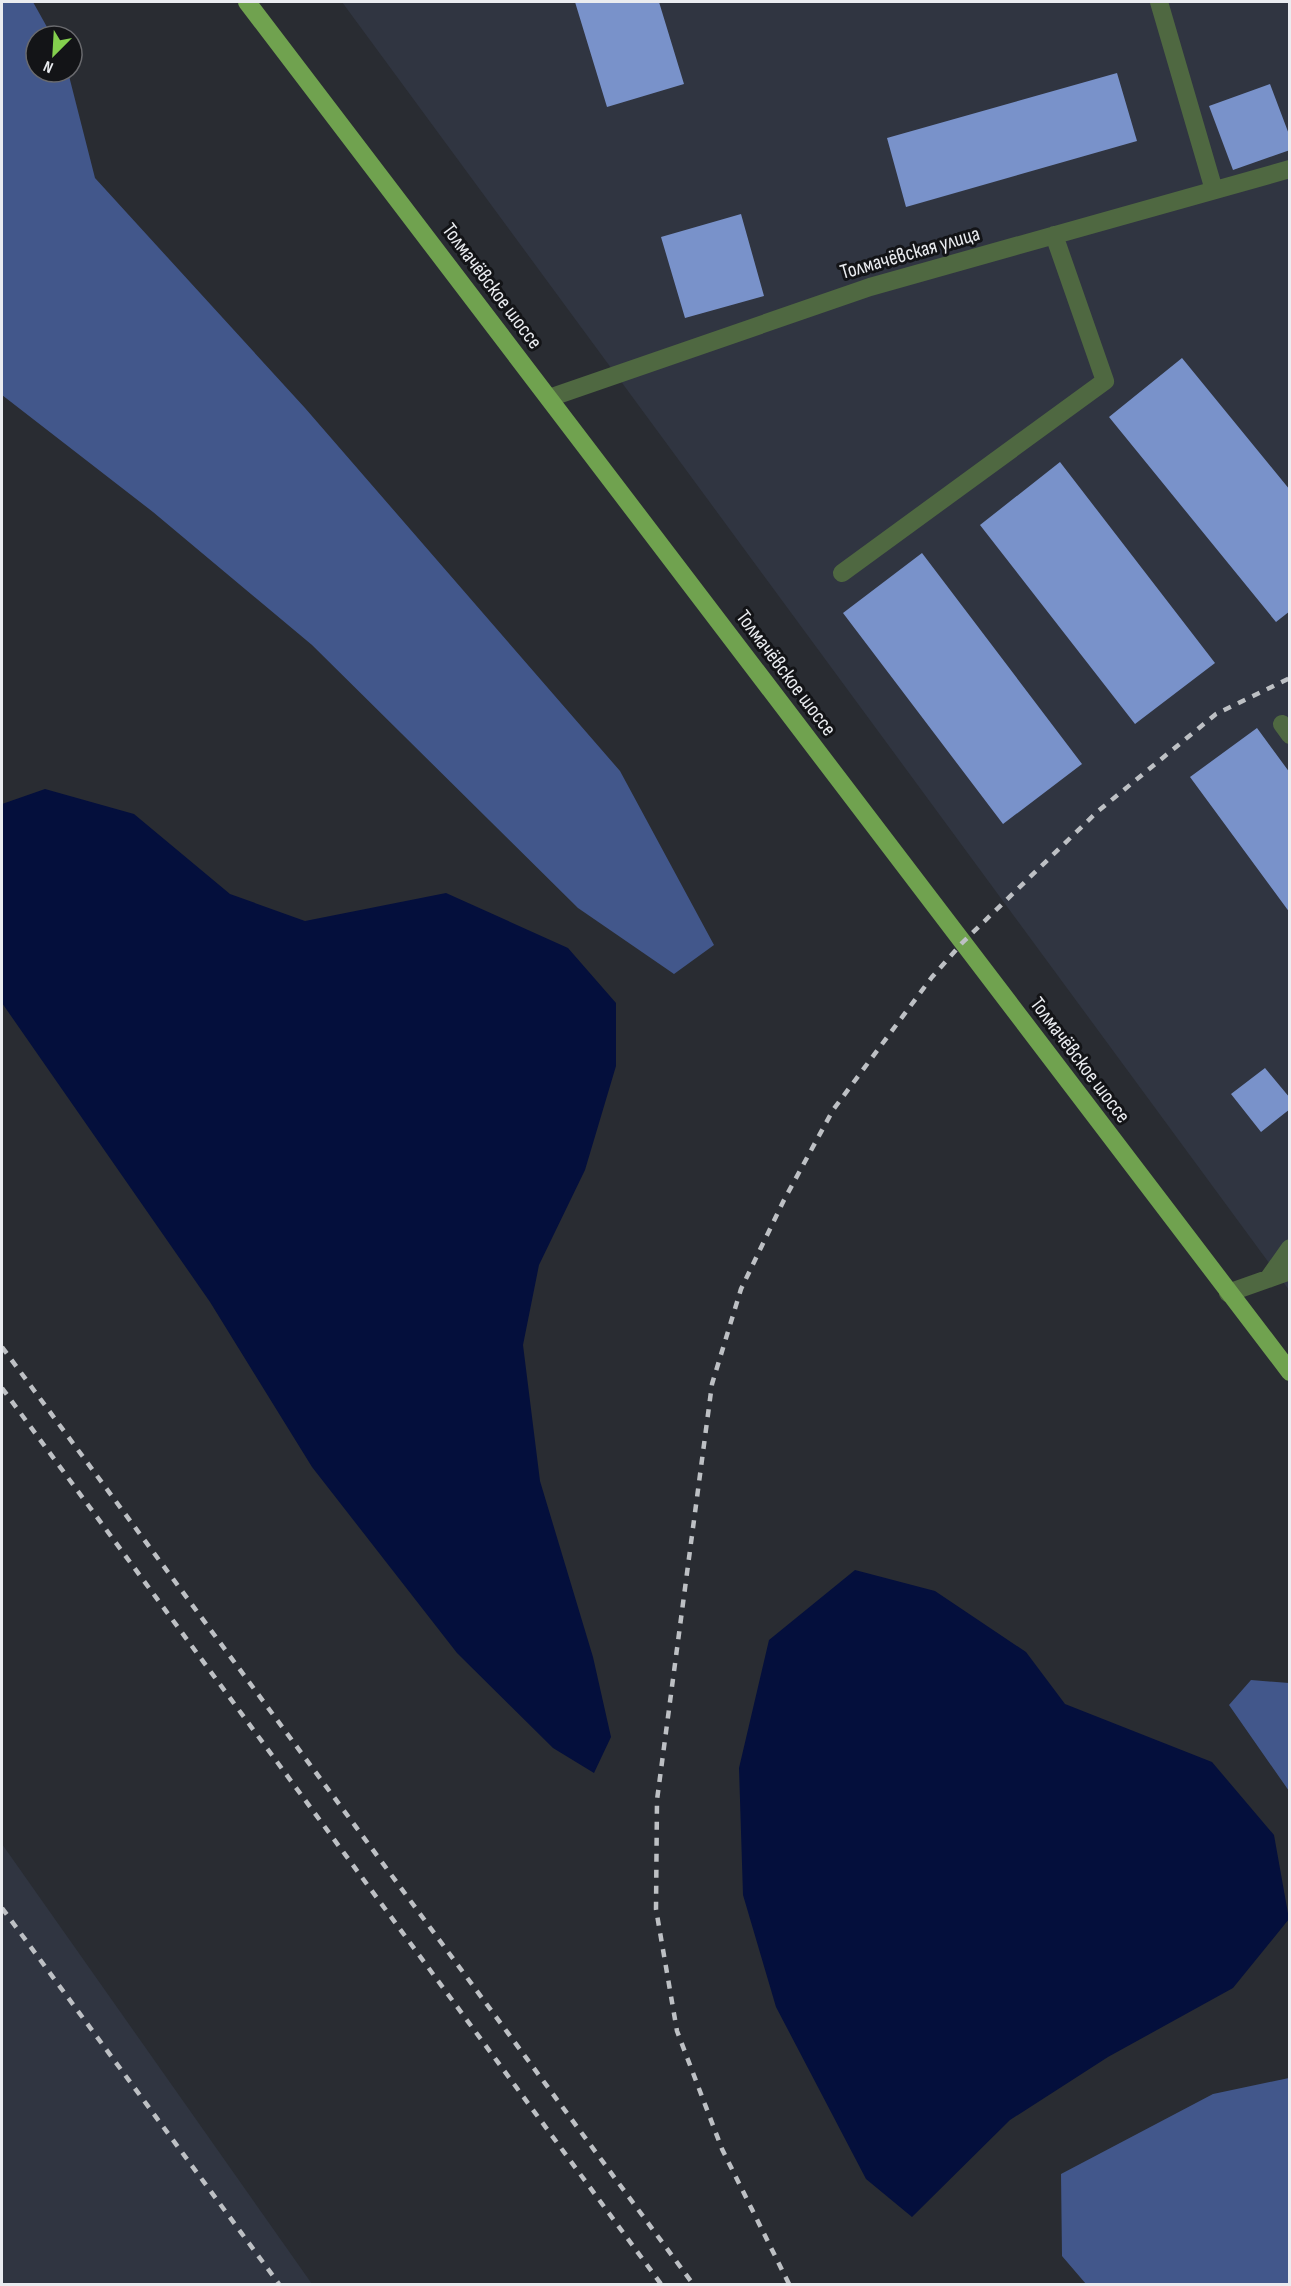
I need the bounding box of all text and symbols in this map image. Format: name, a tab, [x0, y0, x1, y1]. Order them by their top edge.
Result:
north arrow	[24, 24, 84, 84]
text: N	[41, 56, 56, 77]
street label: Толмачёвское шоссе	[437, 218, 547, 354]
street label: Толмачёвская улица	[837, 221, 983, 285]
street label: Толмачёвское шоссе	[731, 605, 841, 741]
street label: Толмачёвское шоссе	[1025, 992, 1135, 1128]

